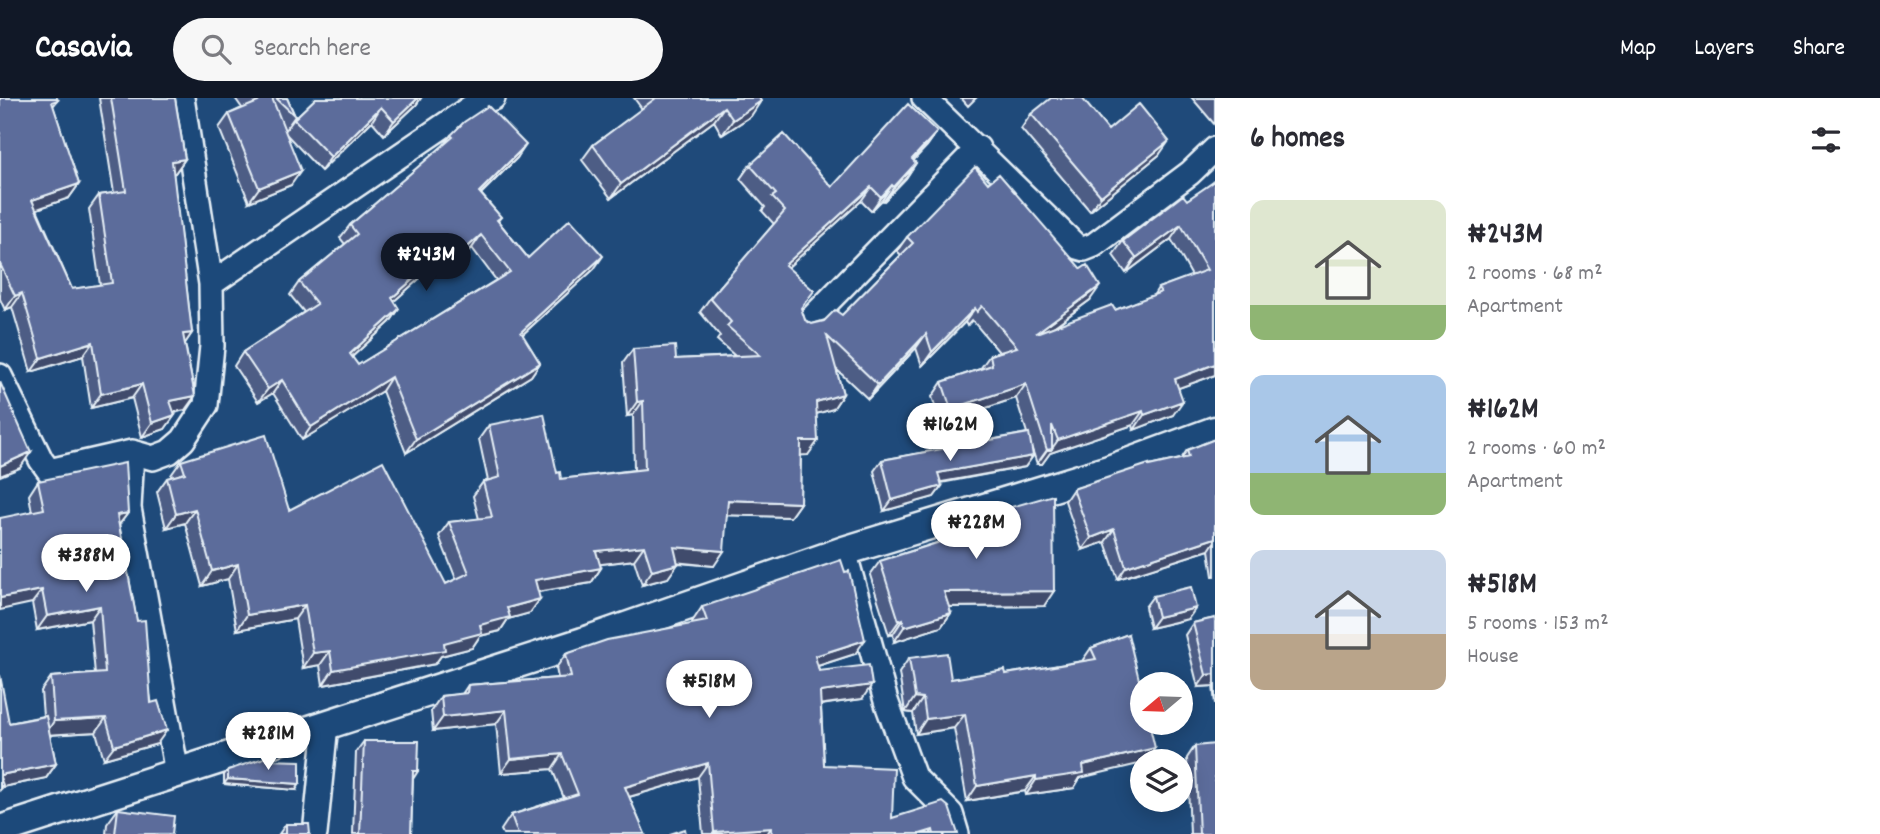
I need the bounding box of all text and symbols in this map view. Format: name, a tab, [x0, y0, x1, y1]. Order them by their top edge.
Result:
search box	[173, 18, 663, 81]
text: Casavia	[35, 26, 131, 73]
icon: search	[197, 30, 235, 68]
text: Search here	[253, 31, 371, 68]
text: Map	[1620, 32, 1656, 66]
text: Layers	[1694, 32, 1755, 66]
text: Share	[1793, 32, 1845, 66]
text: 6 homes	[1250, 119, 1345, 162]
icon: filters	[1807, 121, 1845, 159]
text: ₦243M	[1467, 215, 1543, 258]
icon: home	[1306, 228, 1390, 312]
pin: ₦243M	[377, 234, 475, 293]
text: ₦243M	[397, 239, 455, 272]
text: 2 rooms · 68 m²	[1467, 258, 1603, 291]
text: Apartment	[1467, 291, 1563, 324]
text: ₦162M	[1467, 390, 1539, 433]
icon: home	[1306, 403, 1390, 487]
pin: ₦162M	[901, 404, 999, 463]
text: ₦162M	[923, 409, 977, 442]
text: 2 rooms · 60 m²	[1467, 433, 1606, 466]
text: Apartment	[1467, 466, 1563, 499]
pin: ₦228M	[927, 502, 1025, 561]
text: ₦228M	[947, 507, 1005, 540]
pin: ₦388M	[37, 534, 135, 594]
text: ₦388M	[57, 540, 115, 573]
text: ₦518M	[1467, 565, 1537, 608]
icon: home	[1306, 578, 1390, 662]
text: 5 rooms · 153 m²	[1467, 608, 1609, 641]
text: House	[1467, 641, 1519, 674]
pin: ₦518M	[660, 660, 758, 720]
text: ₦518M	[682, 666, 736, 699]
north arrow	[1130, 672, 1194, 735]
map controls	[1130, 672, 1193, 812]
pin: ₦281M	[219, 712, 317, 772]
text: ₦281M	[242, 718, 294, 751]
button: layers	[1130, 749, 1193, 812]

